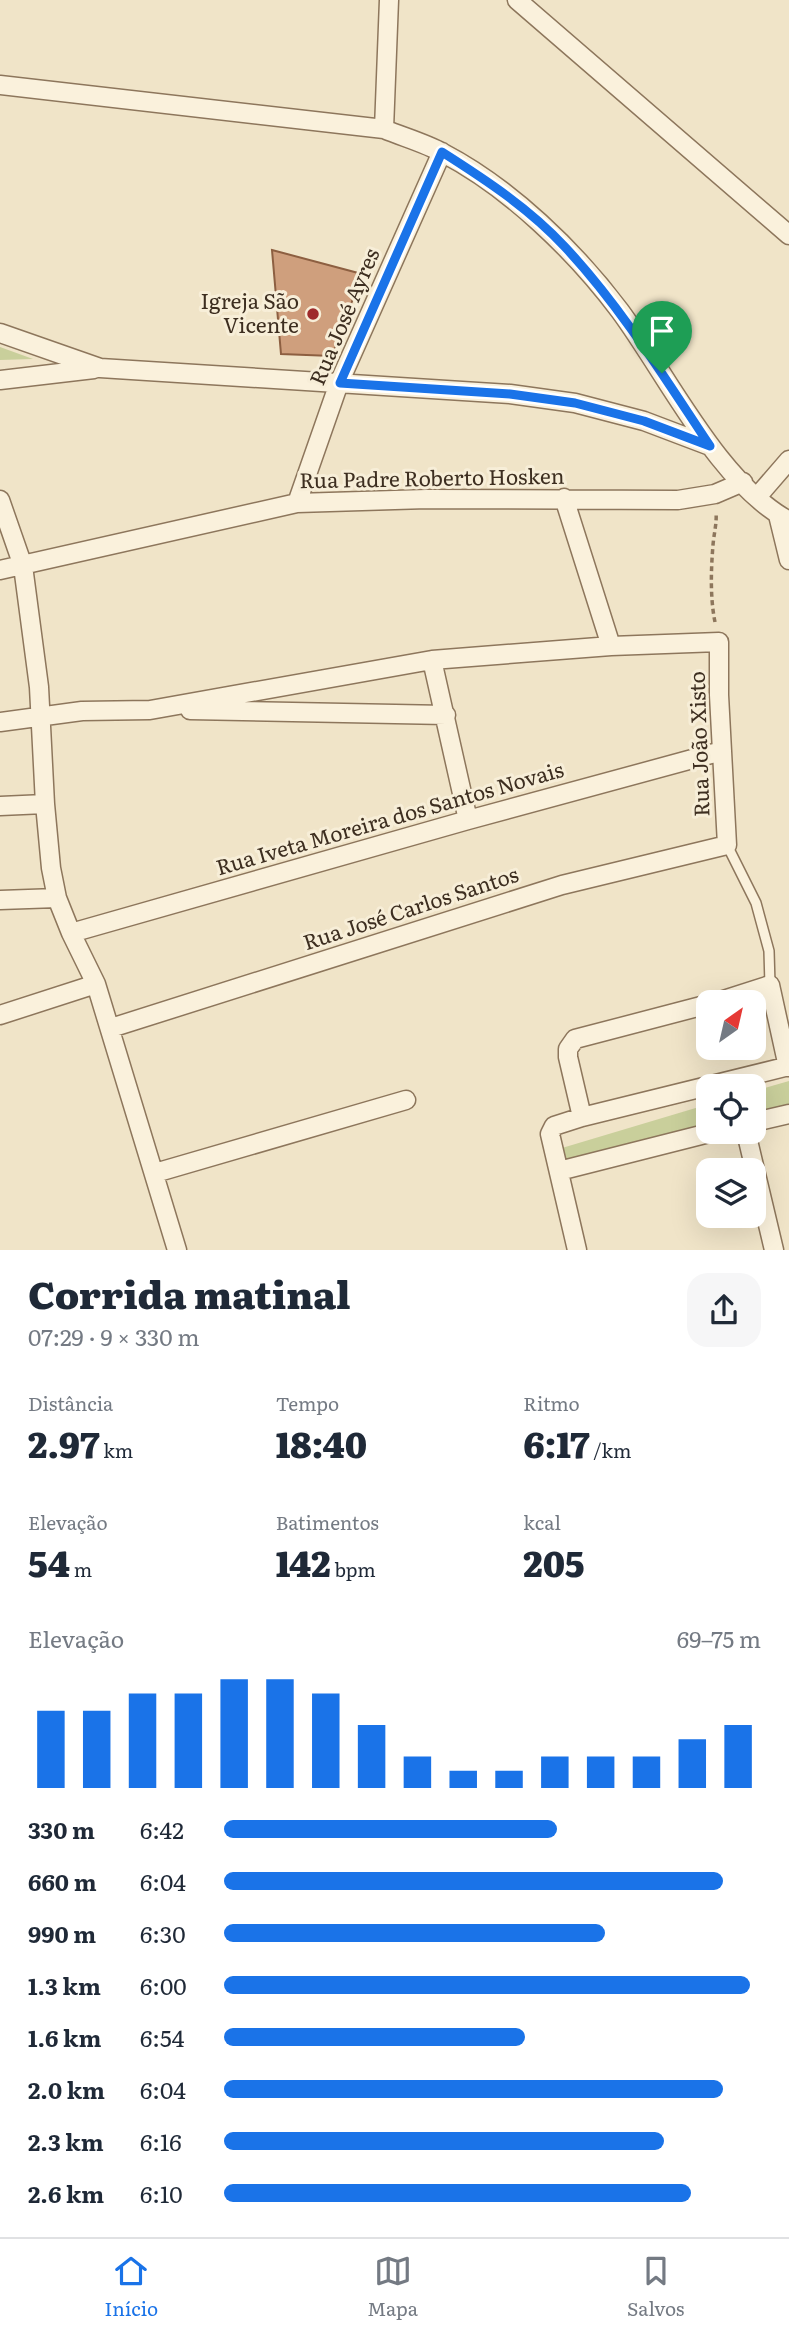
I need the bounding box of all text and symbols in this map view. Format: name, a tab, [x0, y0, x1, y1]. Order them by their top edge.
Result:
street label: Rua José Ayres	[300, 243, 385, 389]
place label: Igreja São Vicente	[201, 284, 299, 339]
pin	[632, 301, 692, 373]
marker: Igreja São Vicente	[305, 306, 321, 322]
icon: arrive	[643, 312, 681, 350]
street label: Rua Padre Roberto Hosken	[299, 459, 565, 494]
street label: Rua João Xisto	[679, 671, 716, 817]
street label: Rua Iveta Moreira dos Santos Novais	[212, 752, 567, 881]
street label: Rua José Carlos Santos	[299, 857, 522, 956]
north arrow	[696, 990, 766, 1060]
map controls	[696, 990, 766, 1228]
button: locate	[696, 1074, 766, 1144]
button: layers	[696, 1158, 766, 1228]
text: Corrida matinal	[28, 1264, 351, 1321]
button: share	[687, 1273, 761, 1347]
text: 07:29 · 9 × 330 m	[28, 1319, 200, 1353]
text: Distância	[28, 1389, 113, 1417]
text: Tempo	[276, 1389, 339, 1417]
text: Ritmo	[523, 1389, 580, 1417]
text: 2.97	[28, 1417, 100, 1469]
text: 18:40	[276, 1417, 367, 1469]
text: 6:17	[523, 1417, 590, 1469]
text: km	[100, 1436, 133, 1464]
text: /km	[590, 1436, 631, 1464]
text: Elevação	[28, 1508, 108, 1536]
text: Batimentos	[276, 1508, 379, 1536]
text: kcal	[523, 1508, 561, 1536]
text: 54	[28, 1536, 70, 1588]
text: 142	[276, 1536, 331, 1588]
text: 205	[523, 1536, 585, 1588]
text: m	[70, 1555, 92, 1583]
text: bpm	[331, 1555, 376, 1583]
text: Elevação	[28, 1621, 124, 1655]
text: 69–75 m	[677, 1621, 761, 1655]
text: 330 m	[28, 1812, 95, 1846]
text: 6:42	[140, 1812, 184, 1846]
text: 660 m	[28, 1864, 97, 1898]
text: 6:04	[140, 1864, 186, 1898]
text: 990 m	[28, 1916, 96, 1950]
text: 6:30	[140, 1916, 186, 1950]
text: 1.3 km	[28, 1968, 101, 2002]
text: 6:00	[140, 1968, 187, 2002]
text: 1.6 km	[28, 2020, 101, 2054]
text: 6:54	[140, 2020, 184, 2054]
text: 2.0 km	[28, 2072, 105, 2106]
text: 6:04	[140, 2072, 186, 2106]
text: 2.3 km	[28, 2124, 104, 2158]
text: 6:16	[140, 2124, 182, 2158]
text: 2.6 km	[28, 2176, 104, 2210]
text: 6:10	[140, 2176, 183, 2210]
tab: Início	[105, 2252, 158, 2322]
tab: Mapa	[367, 2252, 418, 2322]
tab: Salvos	[627, 2252, 684, 2322]

